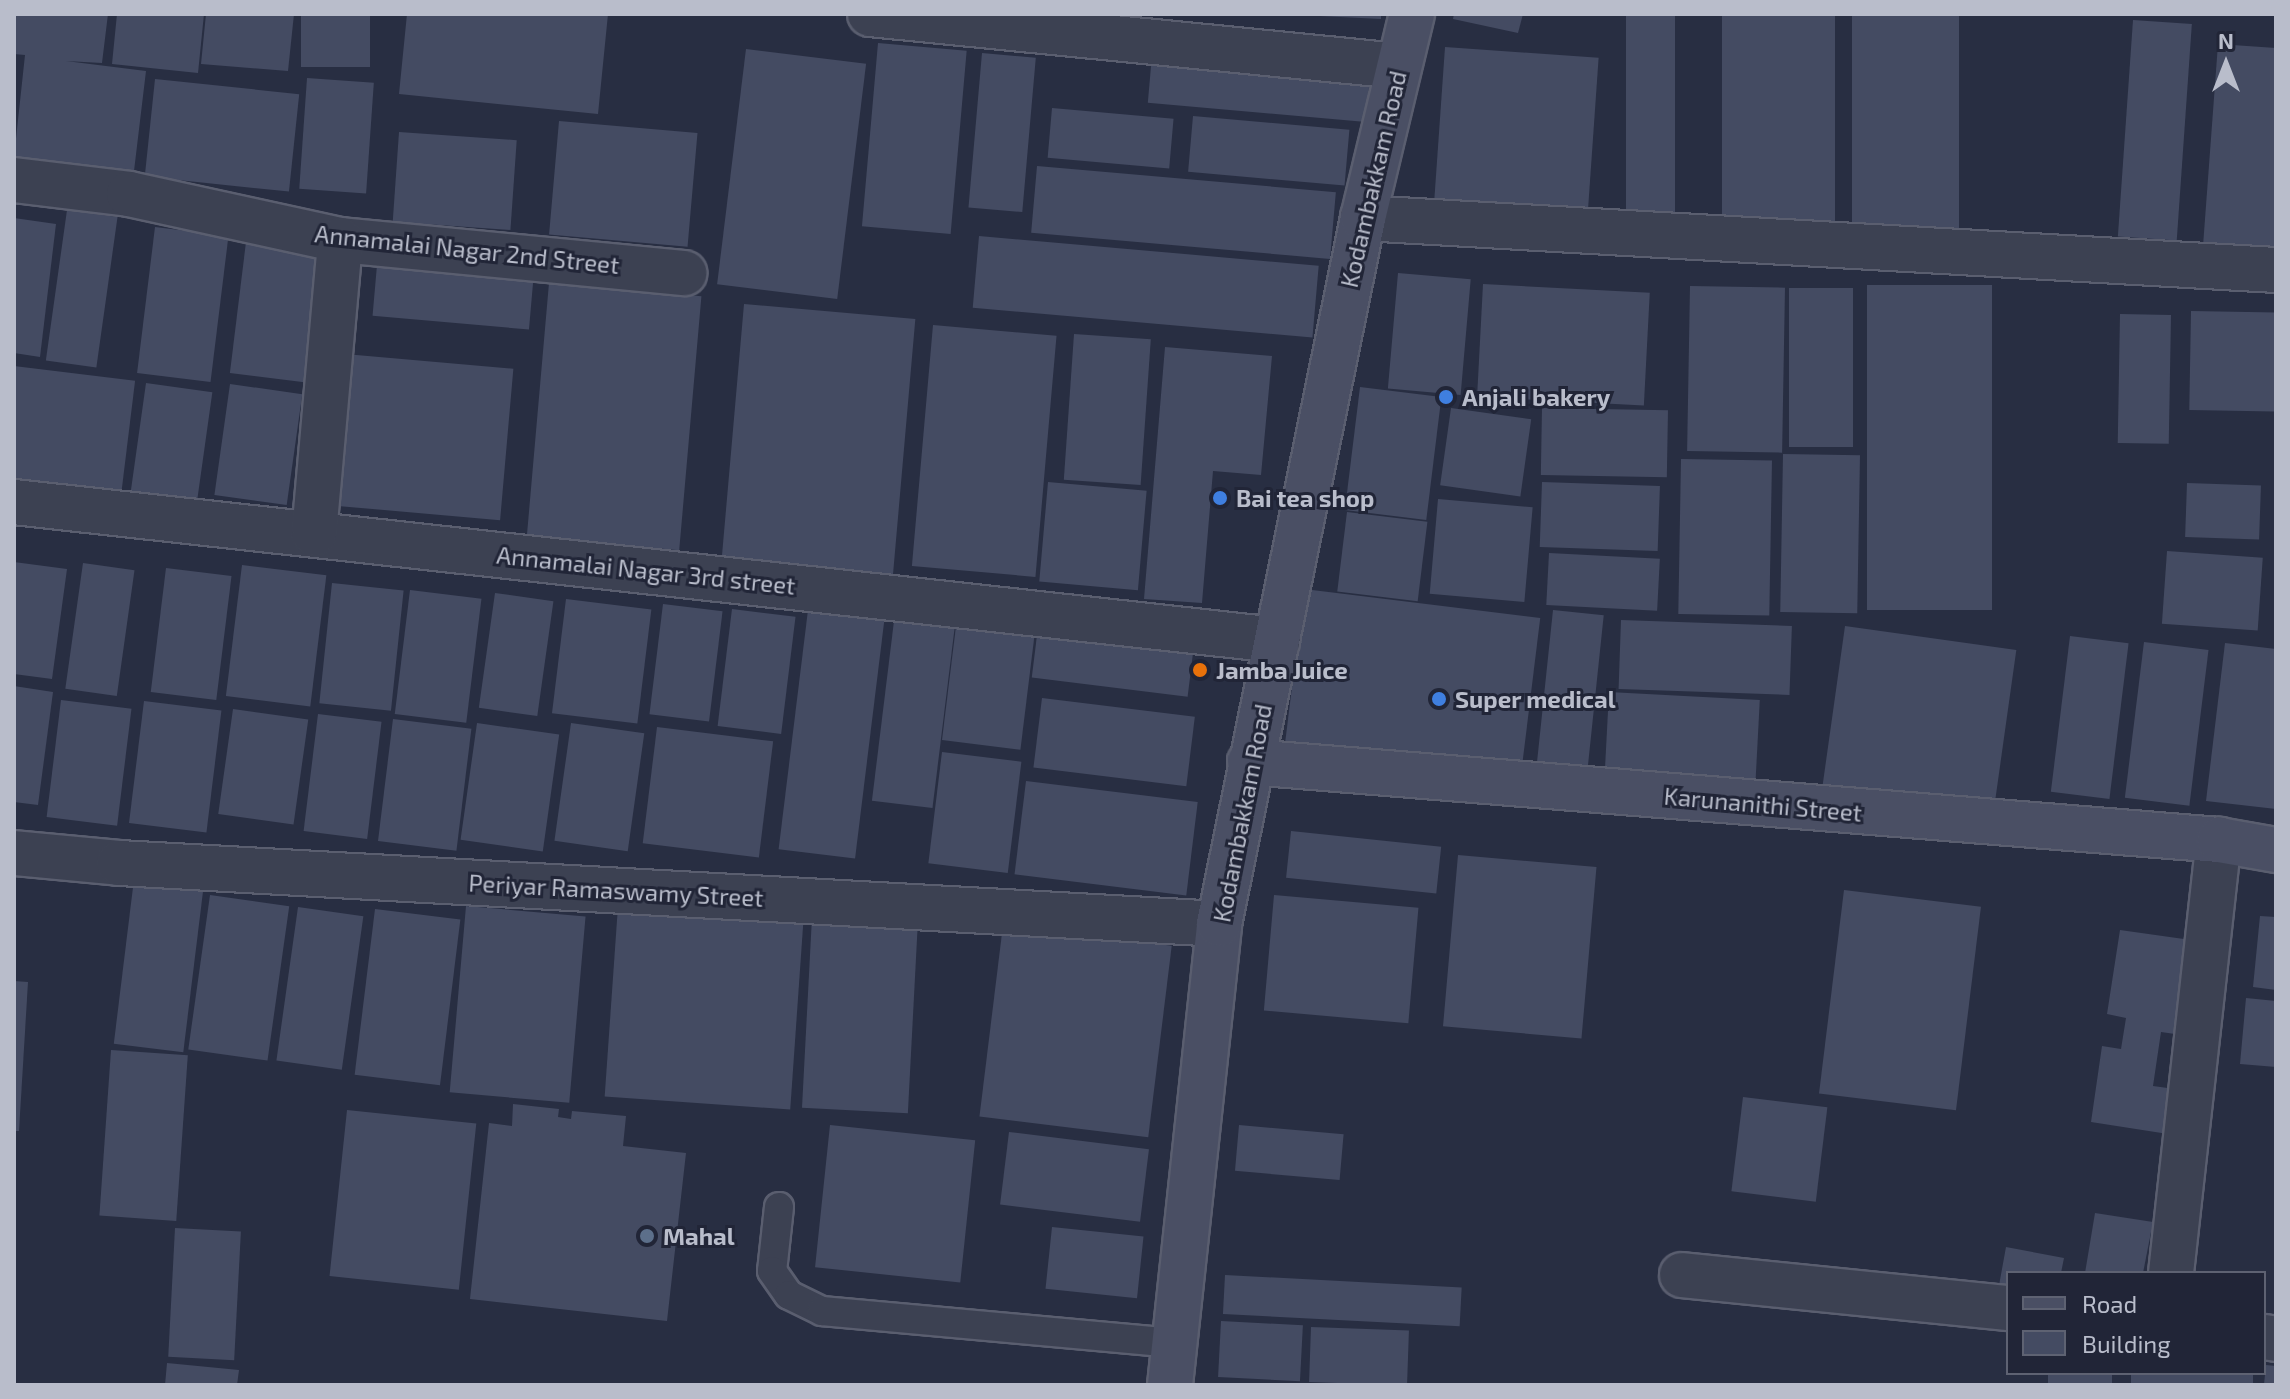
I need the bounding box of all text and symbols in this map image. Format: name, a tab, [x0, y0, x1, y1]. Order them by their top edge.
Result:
north arrow	[2186, 24, 2266, 104]
text: N	[2218, 27, 2234, 53]
street label: Kodambakkam Road	[1334, 68, 1412, 290]
street label: Annamalai Nagar 2nd Street	[313, 219, 621, 279]
place label: Anjali bakery	[1462, 383, 1610, 411]
marker: Anjali bakery	[1437, 388, 1455, 406]
place label: Bai tea shop	[1236, 484, 1375, 512]
marker: Bai tea shop	[1211, 489, 1229, 507]
street label: Annamalai Nagar 3rd street	[495, 540, 797, 600]
place label: Jamba Juice	[1216, 656, 1348, 684]
marker: Jamba Juice	[1191, 661, 1209, 679]
place label: Super medical	[1455, 685, 1616, 713]
marker: Super medical	[1430, 690, 1448, 708]
street label: Kodambakkam Road	[1207, 702, 1277, 924]
street label: Karunanithi Street	[1663, 781, 1863, 827]
street label: Periyar Ramaswamy Street	[467, 868, 765, 912]
place label: Mahal	[663, 1222, 735, 1250]
marker: Mahal	[638, 1227, 656, 1245]
legend	[2006, 1271, 2266, 1375]
text: Road	[2082, 1289, 2137, 1318]
text: Building	[2082, 1329, 2171, 1358]

